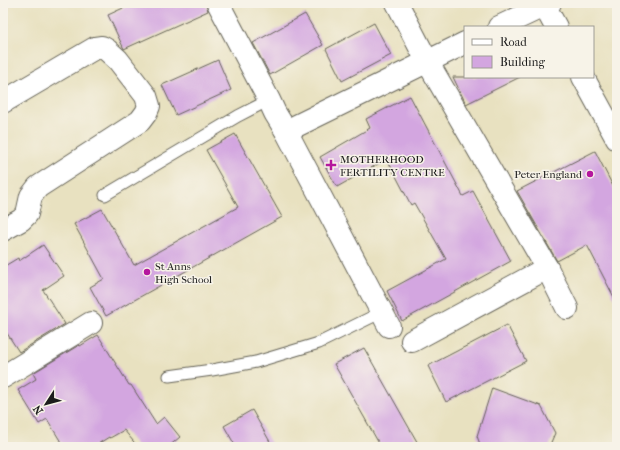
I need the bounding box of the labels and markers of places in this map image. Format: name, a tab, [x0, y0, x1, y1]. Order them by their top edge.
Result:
place label: MOTHERHOOD FERTILITY CENTRE	[340, 153, 445, 179]
marker: MOTHERHOOD FERTILITY CENTRE	[325, 159, 337, 171]
place label: Peter England	[514, 168, 583, 181]
marker: Peter England	[585, 169, 595, 179]
place label: St Anns High School	[155, 260, 212, 286]
marker: St Anns High School	[142, 267, 152, 277]

